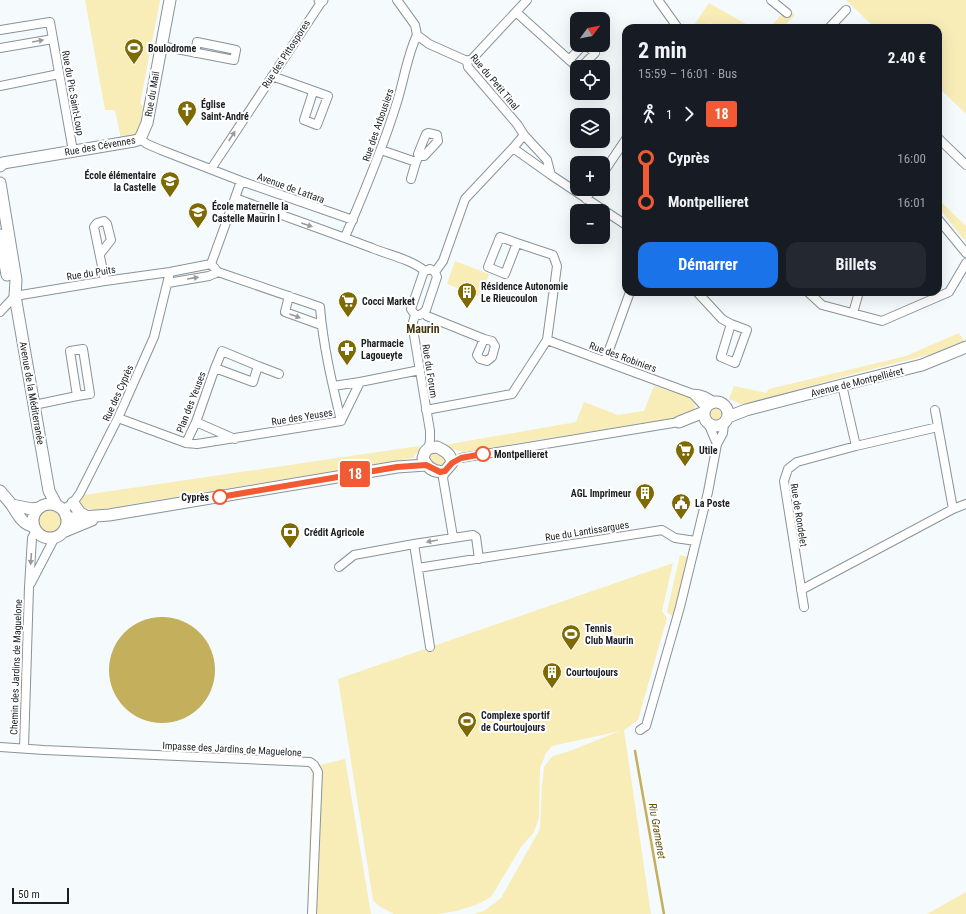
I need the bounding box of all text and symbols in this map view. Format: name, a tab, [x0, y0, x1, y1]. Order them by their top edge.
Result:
north arrow	[570, 12, 610, 52]
map controls	[570, 12, 610, 244]
street label: Rue des Pittospores	[260, 18, 312, 90]
sports icon: Boulodrome	[123, 37, 145, 65]
one-way arrow	[32, 38, 45, 44]
text: 2 min	[638, 38, 687, 63]
place label: Boulodrome	[148, 43, 196, 54]
text: 2.40 €	[888, 49, 926, 67]
street label: Rue du Pic Saint-Loup	[60, 50, 86, 136]
street label: Rue du Petit Tinal	[469, 52, 521, 112]
button: locate	[570, 60, 610, 100]
text: 15:59 – 16:01 · Bus	[638, 66, 737, 81]
street label: Rue du Mail	[143, 70, 161, 118]
street label: Rue des Arbousiers	[360, 87, 396, 163]
place label: Église Saint-André	[201, 98, 249, 122]
church icon: Église Saint-André	[176, 99, 198, 127]
icon: walk	[638, 103, 660, 125]
icon: forward	[678, 103, 700, 125]
text: 18	[714, 106, 729, 122]
text: 1	[666, 107, 672, 122]
button: layers	[570, 108, 610, 148]
one-way arrow	[229, 130, 236, 142]
street label: Rue des Cévennes	[64, 134, 137, 158]
text: Cyprès	[668, 149, 709, 167]
text: 16:00	[897, 151, 926, 166]
button: +	[570, 156, 610, 196]
place label: École élémentaire la Castelle	[84, 169, 156, 193]
school or university icon: École élémentaire la Castelle	[159, 170, 181, 198]
street label: Avenue de Lattara	[256, 171, 326, 205]
text: Montpellieret	[668, 193, 749, 211]
text: 16:01	[897, 195, 926, 210]
place label: École maternelle la Castelle Maurin I	[212, 200, 289, 224]
school or university icon: École maternelle la Castelle Maurin I	[187, 201, 209, 229]
button: −	[570, 204, 610, 244]
one-way arrow	[301, 222, 313, 228]
button: Démarrer	[638, 242, 778, 288]
button: Billets	[786, 242, 926, 288]
street label: Rue du Puits	[66, 264, 117, 282]
one-way arrow	[187, 275, 199, 281]
building icon: Résidence Autonomie Le Rieucoulon	[456, 281, 478, 309]
place label: Résidence Autonomie Le Rieucoulon	[481, 281, 568, 304]
supermarket icon: Cocci Market	[337, 290, 359, 318]
place label: Cocci Market	[362, 296, 415, 307]
one-way arrow	[290, 313, 302, 319]
district label: Maurin	[406, 322, 440, 336]
pharmacy icon: Pharmacie Lagoueyte	[336, 338, 358, 366]
place label: Pharmacie Lagoueyte	[361, 338, 404, 361]
street label: Rue des Robiniers	[588, 340, 658, 374]
street label: Avenue de la Méditerranée	[18, 341, 47, 446]
street label: Rue du Forum	[420, 343, 440, 399]
street label: Rue des Cyprès	[101, 363, 136, 423]
street label: Avenue de Montpelliéret	[809, 365, 905, 399]
street label: Plan des Yeuses	[174, 369, 208, 434]
street label: Rue des Yeuses	[271, 407, 334, 427]
supermarket icon: Utile	[674, 439, 696, 467]
place label: Utile	[699, 445, 718, 456]
marker: Montpellieret	[475, 446, 491, 462]
place label: Montpellieret	[494, 449, 548, 460]
line badge: 18	[337, 461, 373, 487]
text: 18	[348, 466, 362, 482]
building icon: AGL Imprimeur	[634, 482, 656, 510]
street label: Rue de Rondelet	[789, 483, 809, 547]
place label: AGL Imprimeur	[571, 488, 632, 499]
marker: Cyprès	[212, 489, 228, 505]
place label: Cyprès	[181, 492, 209, 503]
public building icon: La Poste	[670, 492, 692, 520]
place label: La Poste	[695, 498, 730, 509]
street label: Rue du Lantissargues	[544, 519, 630, 543]
bank icon: Crédit Agricole	[279, 521, 301, 549]
place label: Crédit Agricole	[304, 527, 364, 538]
one-way arrow	[426, 538, 438, 544]
one-way arrow	[27, 553, 34, 565]
street label: Chemin des Jardins de Maguelone	[8, 599, 24, 735]
sports icon: Tennis Club Maurin	[560, 623, 582, 651]
place label: Tennis Club Maurin	[585, 623, 633, 646]
building icon: Courtoujours	[541, 661, 563, 689]
place label: Courtoujours	[566, 667, 619, 678]
sports icon: Complexe sportif de Courtoujours	[456, 710, 478, 738]
place label: Complexe sportif de Courtoujours	[481, 710, 550, 733]
street label: Impasse des Jardins de Maguelone	[162, 740, 302, 758]
water label: Riu Gramenet	[646, 802, 668, 861]
scale bar	[12, 886, 69, 905]
text: 50 m	[18, 888, 40, 901]

